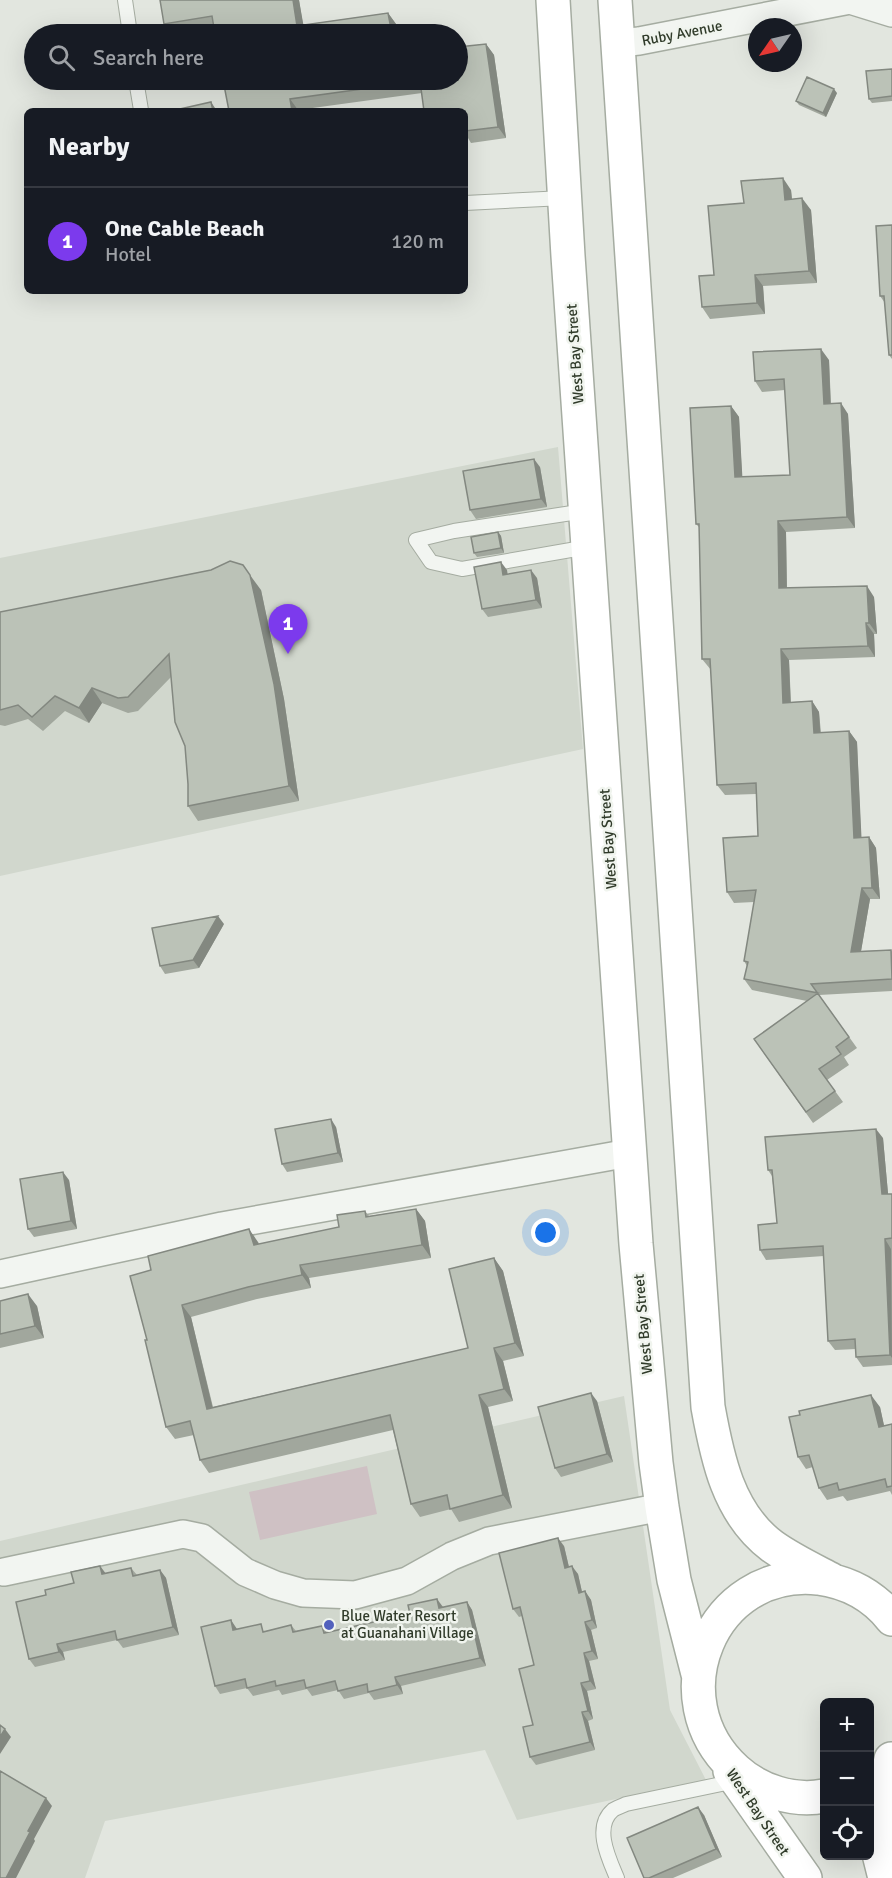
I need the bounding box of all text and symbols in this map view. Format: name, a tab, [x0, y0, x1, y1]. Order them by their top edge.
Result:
street label: Ruby Avenue	[640, 16, 724, 50]
north arrow	[748, 18, 802, 72]
search box	[24, 24, 468, 90]
icon: search	[45, 41, 78, 74]
text: Search here	[93, 44, 204, 71]
text: Nearby	[48, 131, 129, 163]
text: One Cable Beach	[105, 215, 264, 242]
text: 1	[62, 229, 73, 254]
text: 120 m	[391, 229, 444, 254]
text: Hotel	[105, 242, 151, 267]
street label: West Bay Street	[563, 303, 587, 405]
pin: 1	[268, 604, 308, 654]
street label: West Bay Street	[596, 788, 620, 890]
your location	[531, 1218, 560, 1247]
street label: West Bay Street	[630, 1273, 656, 1375]
place label: Blue Water Resort at Guanahani Village	[341, 1607, 474, 1642]
marker: Blue Water Resort at Guanahani Village	[322, 1618, 336, 1632]
map controls	[820, 1698, 874, 1860]
button: +	[820, 1698, 874, 1752]
button: −	[820, 1752, 874, 1806]
street label: West Bay Street	[722, 1765, 794, 1859]
button: locate	[820, 1806, 874, 1860]

